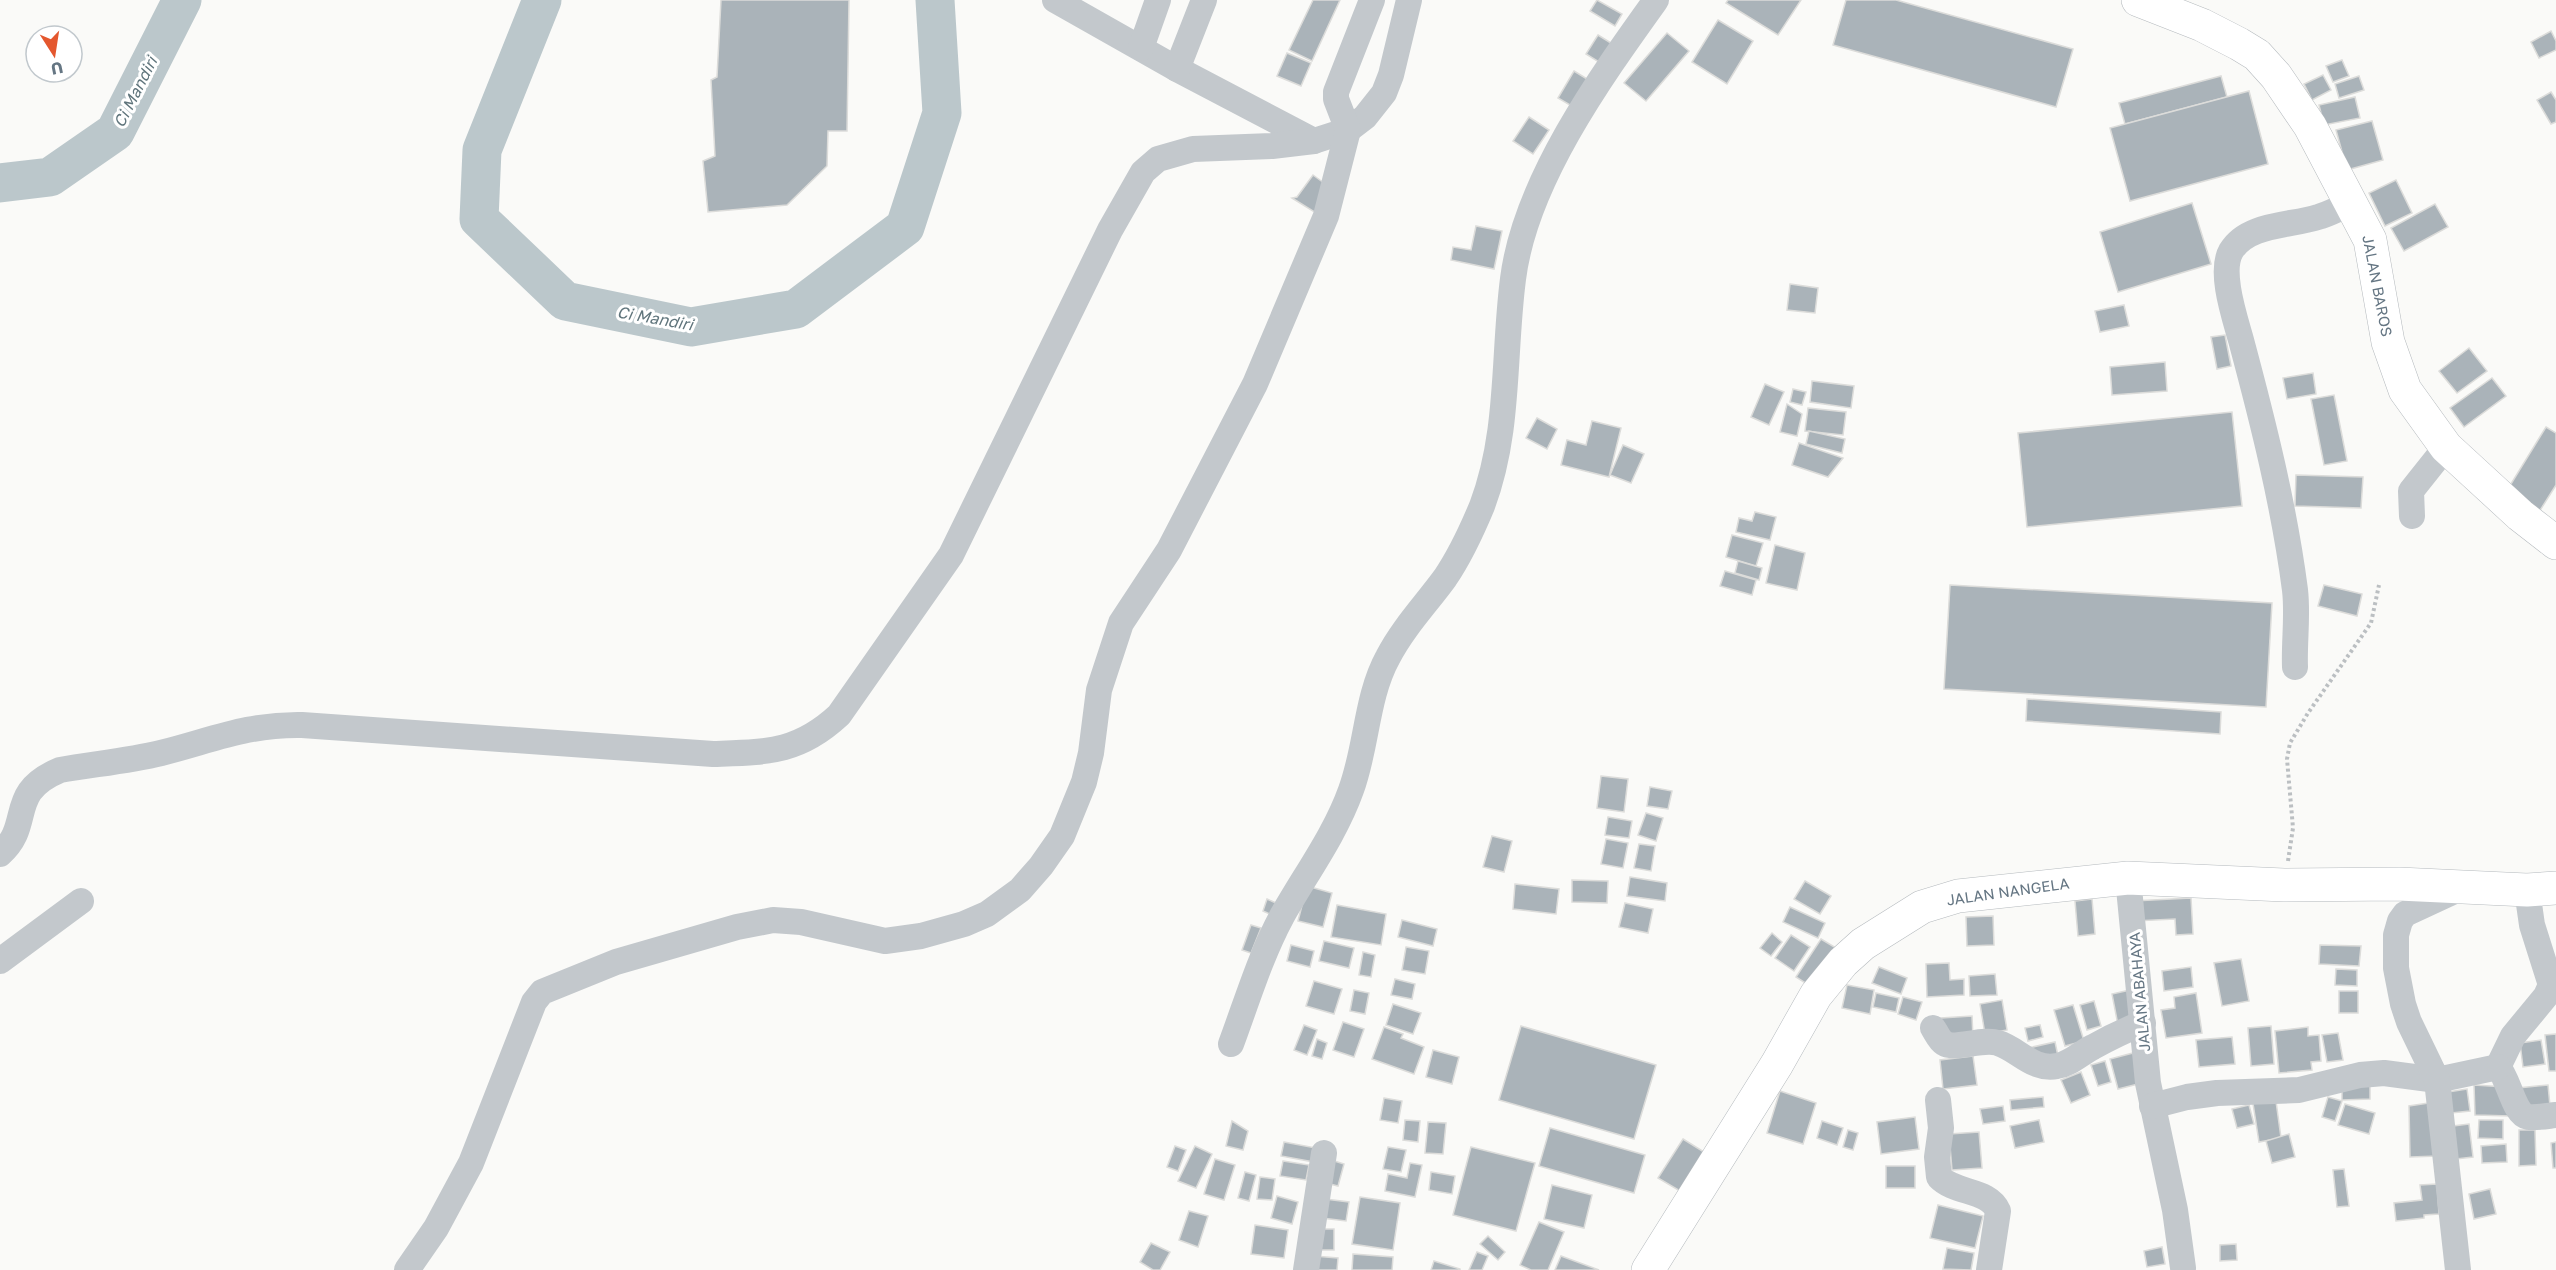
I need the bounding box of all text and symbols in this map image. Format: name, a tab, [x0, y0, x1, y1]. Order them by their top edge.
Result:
north arrow	[24, 24, 84, 84]
water label: Ci Mandiri	[109, 52, 162, 131]
text: U	[49, 58, 65, 80]
street label: JALAN BAROS	[2359, 234, 2397, 338]
water label: Ci Mandiri	[616, 302, 696, 335]
street label: JALAN NANGELA	[1945, 873, 2070, 909]
street label: JALAN ABAHAYA	[2125, 931, 2153, 1053]

